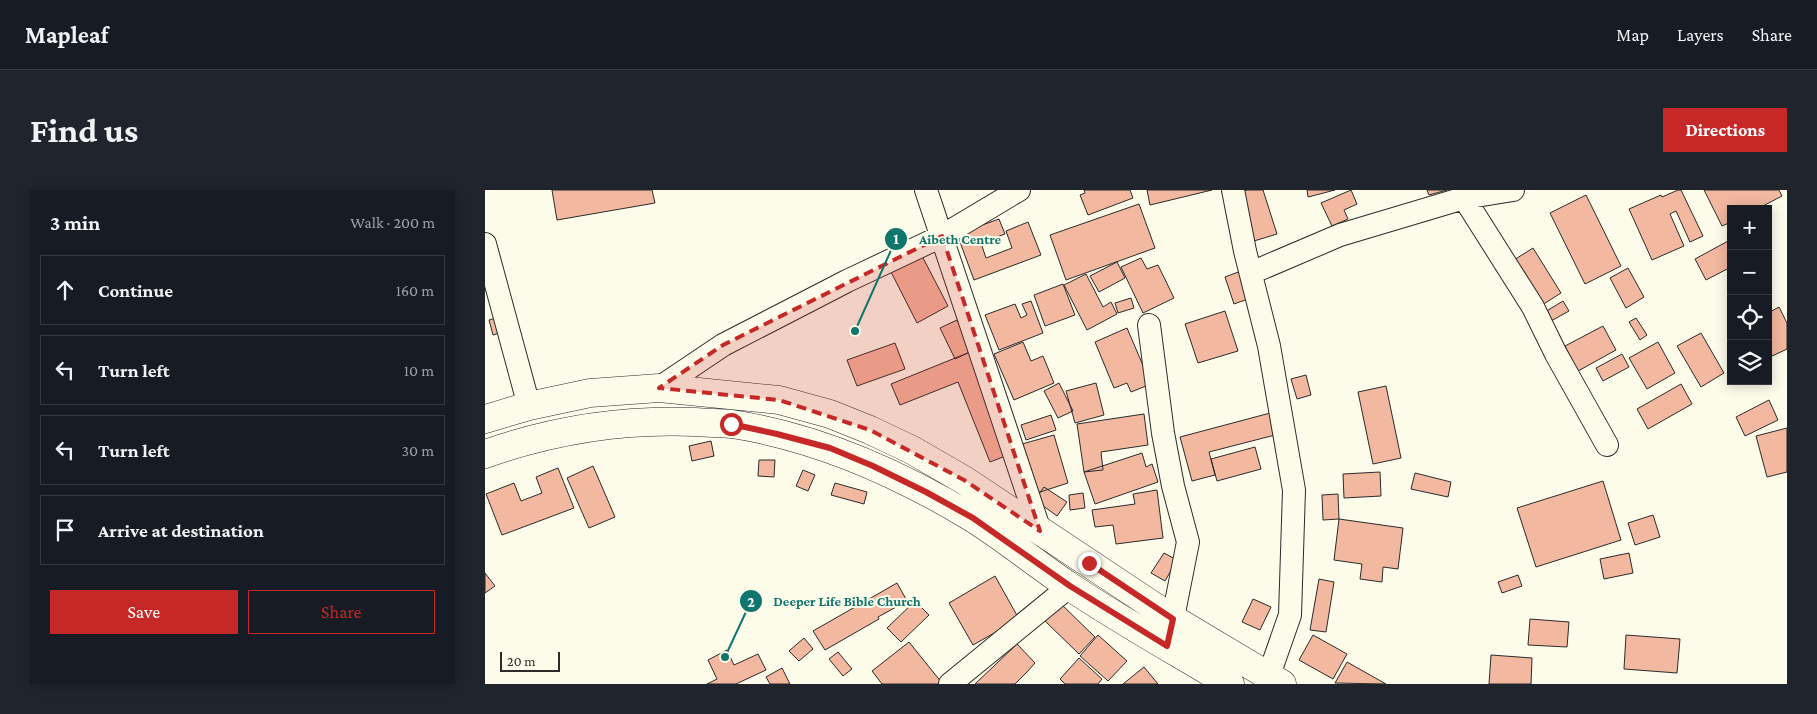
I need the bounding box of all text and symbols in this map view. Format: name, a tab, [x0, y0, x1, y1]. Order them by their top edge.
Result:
text: Mapleaf	[25, 21, 108, 48]
text: Map	[1616, 25, 1649, 45]
text: Layers	[1677, 25, 1724, 45]
text: Share	[1752, 25, 1792, 45]
button: Directions	[1663, 108, 1787, 152]
text: Find us	[30, 111, 138, 150]
map controls	[1727, 205, 1772, 385]
button: +	[1727, 205, 1772, 250]
text: 3 min	[50, 211, 100, 235]
text: Walk · 200 m	[350, 214, 435, 231]
callout: Aibeth Centre	[884, 224, 1011, 253]
text: 1	[893, 231, 899, 247]
text: Aibeth Centre	[918, 231, 1002, 247]
button: −	[1727, 250, 1772, 295]
icon: ahead	[51, 276, 79, 304]
text: Continue	[98, 280, 173, 301]
text: 160 m	[396, 282, 434, 299]
button: locate	[1727, 295, 1772, 340]
button: layers	[1727, 340, 1772, 385]
icon: left	[51, 356, 79, 384]
text: Turn left	[98, 360, 170, 381]
text: 10 m	[404, 362, 434, 379]
route start	[720, 413, 743, 436]
icon: left	[51, 436, 79, 464]
text: Turn left	[98, 440, 170, 461]
text: 30 m	[402, 442, 434, 459]
icon: arrive	[51, 516, 79, 544]
text: Arrive at destination	[98, 520, 264, 541]
route end	[1078, 552, 1101, 575]
callout: Deeper Life Bible Church	[738, 587, 931, 616]
button: Save	[50, 590, 238, 634]
button: Share	[248, 590, 435, 634]
text: Deeper Life Bible Church	[773, 593, 921, 609]
text: 2	[747, 594, 755, 610]
scale bar	[500, 649, 560, 672]
text: 20 m	[507, 653, 535, 669]

